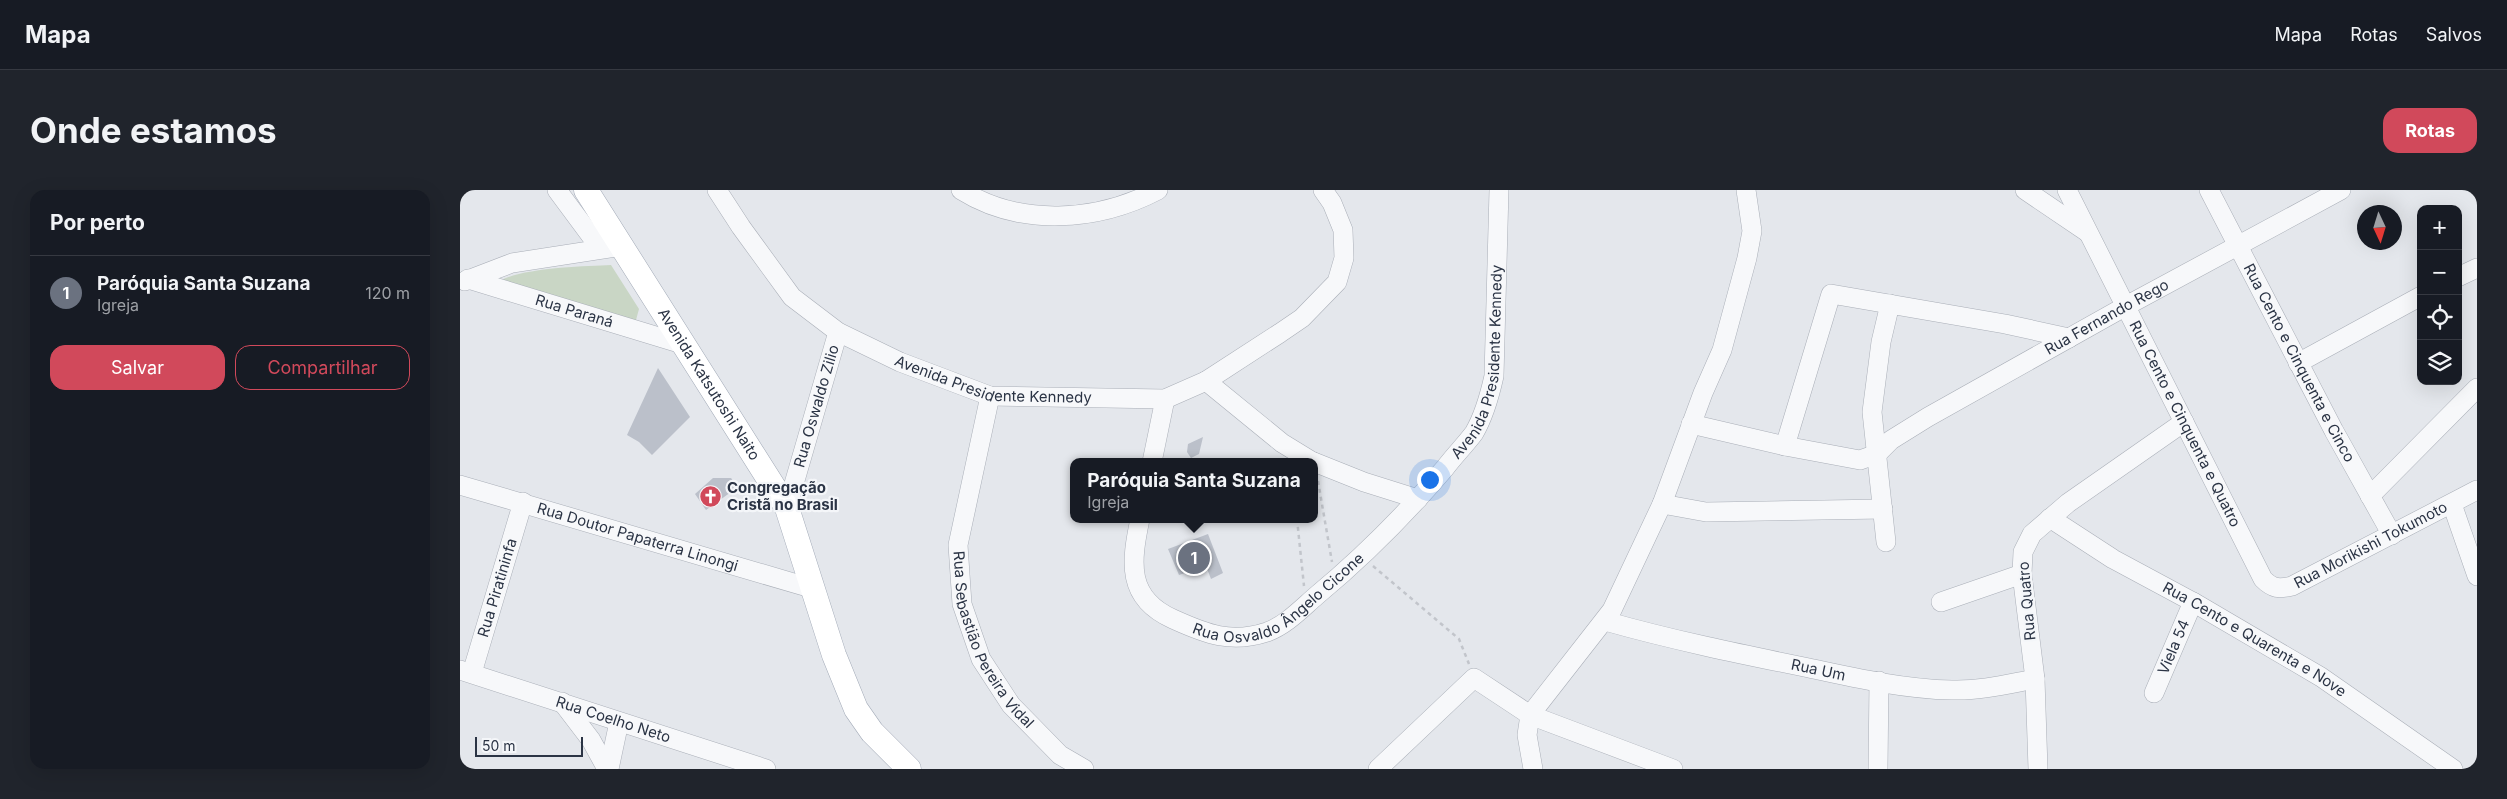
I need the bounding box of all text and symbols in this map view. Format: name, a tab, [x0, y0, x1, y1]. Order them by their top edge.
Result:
text: Mapa	[25, 20, 91, 49]
text: Mapa	[2274, 24, 2322, 45]
text: Rotas	[2350, 24, 2398, 45]
text: Salvos	[2426, 24, 2482, 45]
button: Rotas	[2383, 108, 2477, 153]
text: Onde estamos	[30, 109, 277, 151]
north arrow	[2357, 205, 2402, 250]
map controls	[2417, 205, 2462, 385]
button: +	[2417, 205, 2462, 250]
text: Por perto	[50, 210, 145, 235]
button: −	[2417, 250, 2462, 295]
street label: Rua Cento e Cinquenta e Cinco	[2240, 260, 2359, 465]
street label: Avenida Presidente Kennedy	[1447, 264, 1506, 463]
text: Paróquia Santa Suzana	[97, 272, 310, 295]
street label: Rua Fernando Rego	[2041, 275, 2172, 359]
text: 1	[63, 283, 69, 303]
text: 120 m	[365, 283, 410, 303]
street label: Rua Paraná	[533, 290, 616, 332]
text: Igreja	[97, 295, 139, 315]
button: locate	[2417, 295, 2462, 340]
street label: Avenida Katsutoshi Naito	[654, 305, 764, 464]
street label: Rua Cento e Cinquenta e Quatro	[2125, 317, 2245, 530]
button: layers	[2417, 340, 2462, 385]
street label: Rua Oswaldo Zilio	[789, 343, 843, 470]
button: Salvar	[50, 345, 225, 390]
button: Compartilhar	[235, 345, 410, 390]
street label: Avenida Presidente Kennedy	[892, 351, 1093, 407]
popup	[1070, 458, 1318, 523]
your location	[1417, 467, 1443, 493]
text: Paróquia Santa Suzana	[1087, 469, 1301, 492]
place label: Congregação Cristã no Brasil	[727, 478, 838, 514]
church icon: Congregação Cristã no Brasil	[699, 485, 723, 509]
text: Igreja	[1087, 492, 1129, 512]
street label: Rua Morikishi Tokumoto	[2290, 497, 2450, 592]
street label: Rua Doutor Papaterra Linongi	[535, 498, 740, 575]
street label: Rua Piratininfa	[473, 536, 521, 639]
pin: 1	[1178, 539, 1210, 577]
street label: Rua Osvaldo Ângelo Cicone	[1190, 549, 1368, 646]
street label: Rua Sebastião Pereira Vidal	[949, 550, 1038, 732]
street label: Rua Quatro	[2014, 561, 2039, 641]
street label: Rua Cento e Quarenta e Nove	[2160, 578, 2350, 701]
street label: Viela 54	[2153, 617, 2193, 677]
street label: Rua Um	[1789, 655, 1848, 685]
street label: Rua Coelho Neto	[554, 692, 673, 747]
scale bar	[475, 734, 582, 757]
text: 50 m	[482, 737, 516, 754]

